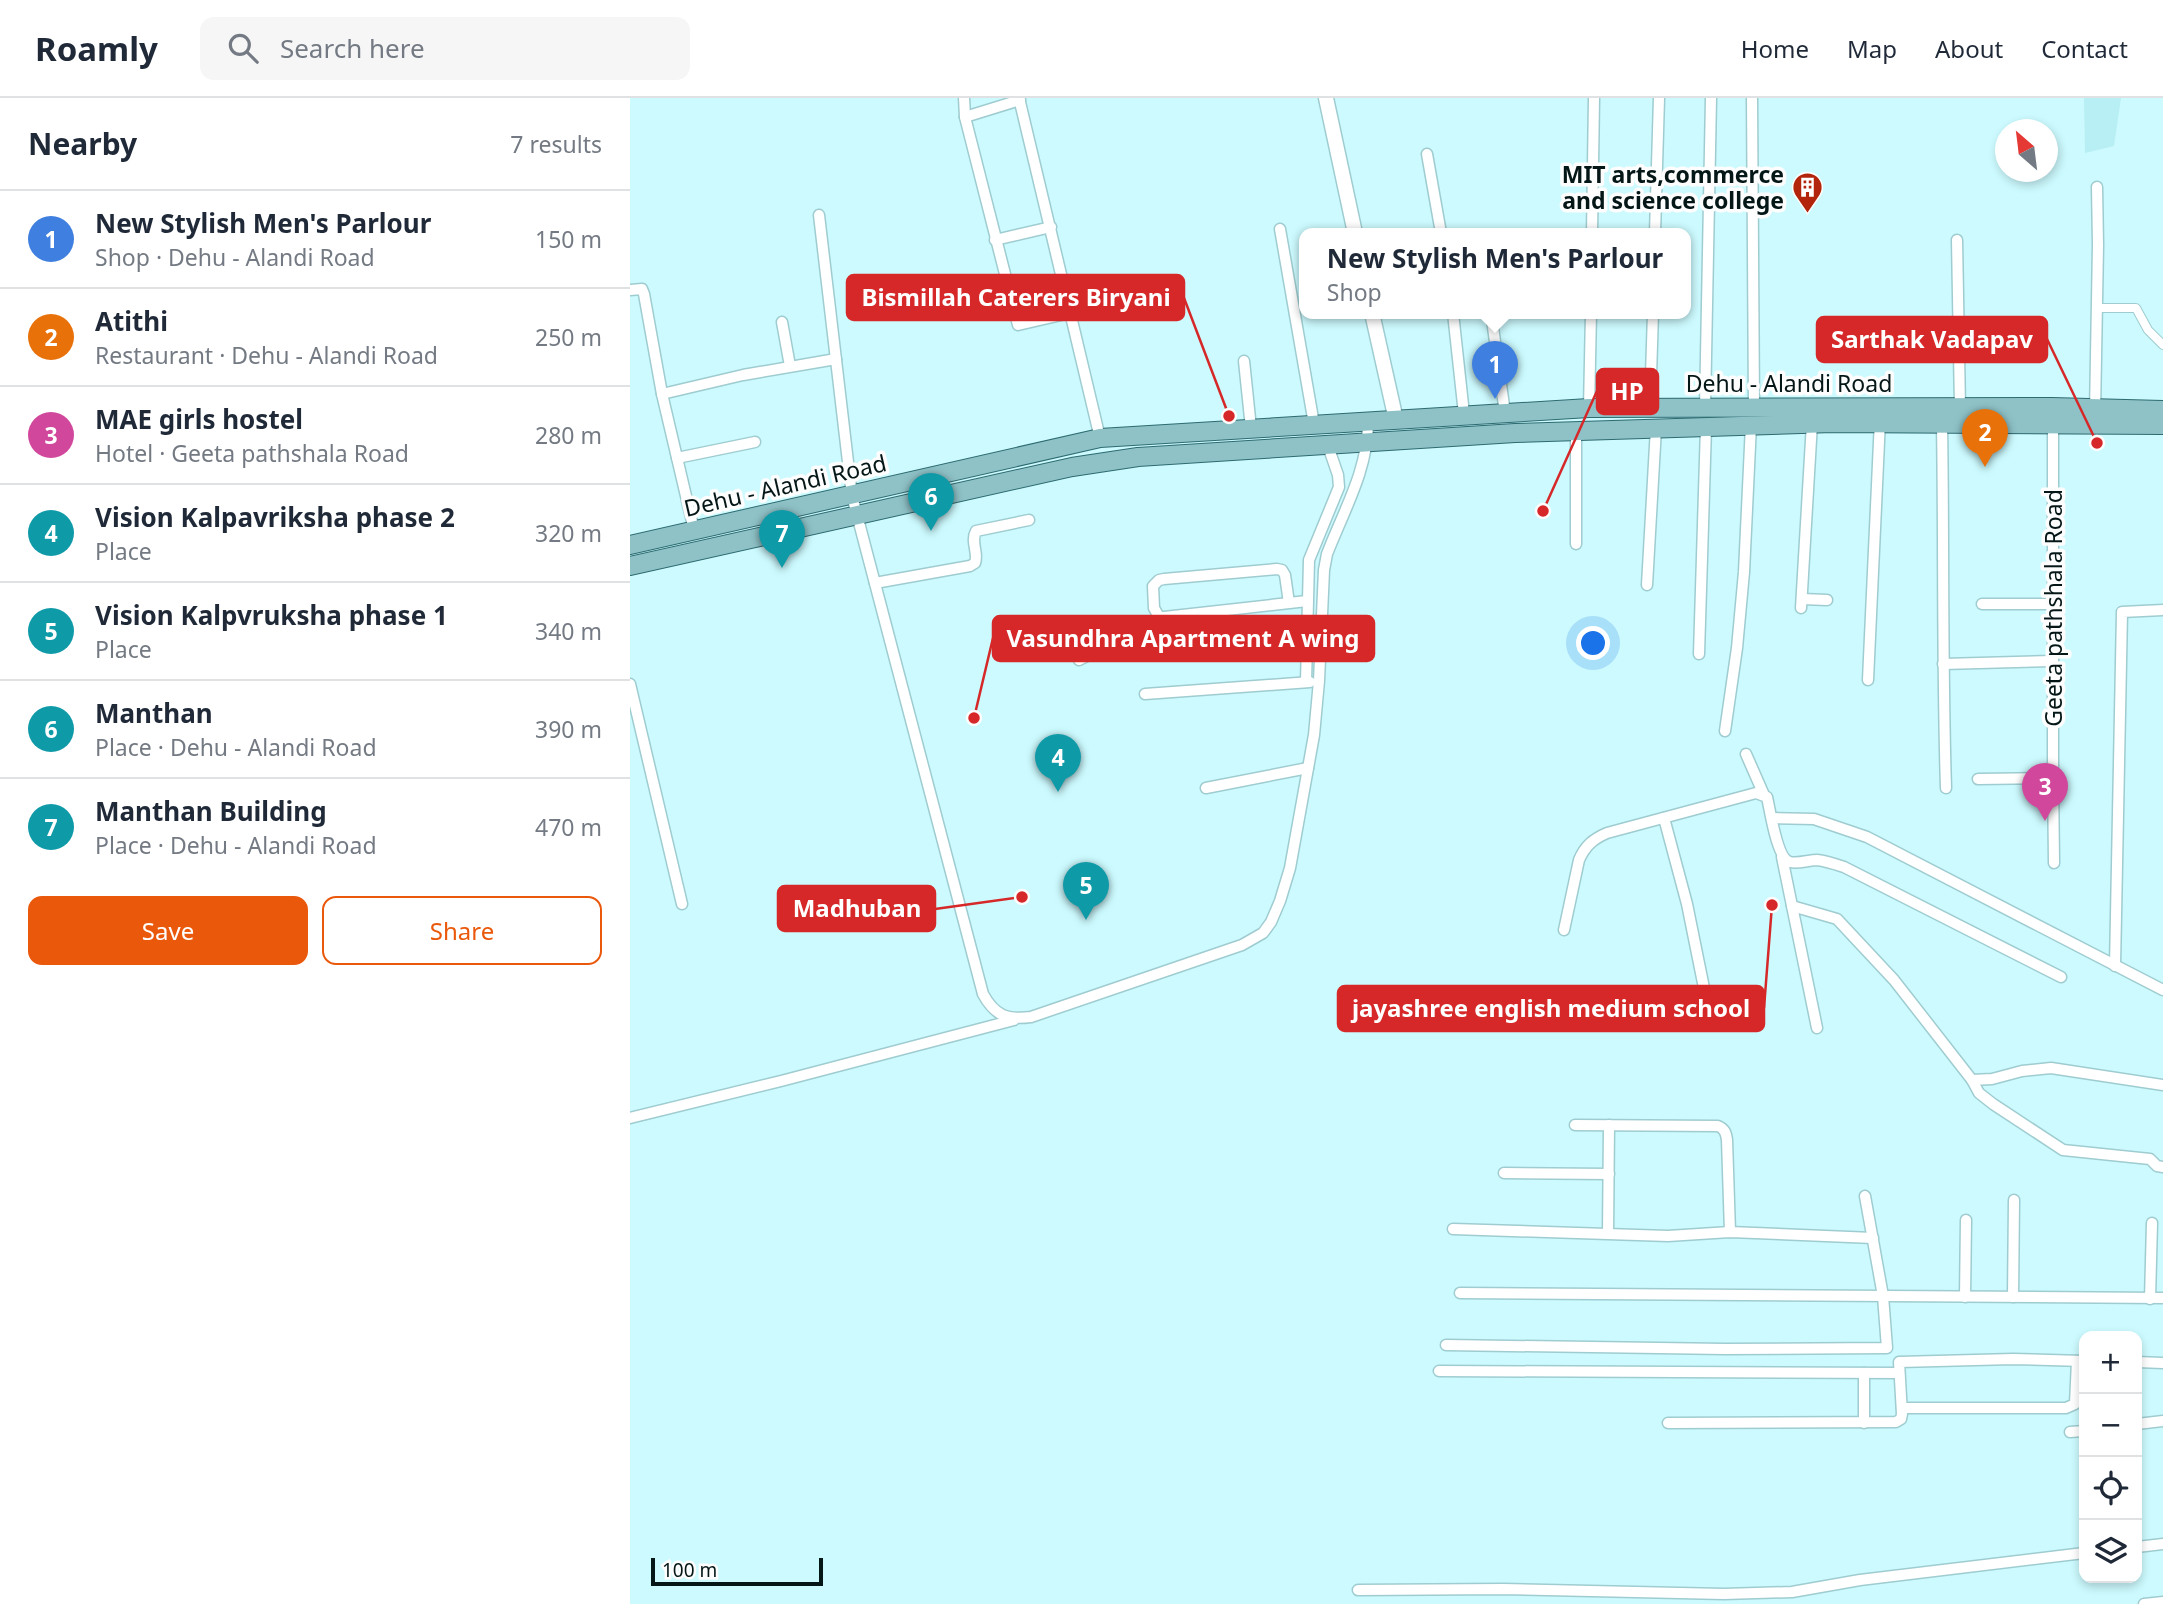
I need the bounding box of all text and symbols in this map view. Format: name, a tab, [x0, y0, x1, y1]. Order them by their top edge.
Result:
search box	[200, 17, 690, 80]
text: Roamly	[35, 26, 158, 71]
icon: search	[224, 29, 262, 67]
text: Search here	[280, 30, 425, 66]
text: Home	[1741, 32, 1809, 65]
text: Map	[1847, 32, 1897, 65]
text: About	[1935, 32, 2003, 65]
text: Contact	[2041, 32, 2128, 65]
north arrow	[1995, 119, 2058, 182]
text: Nearby	[28, 123, 137, 164]
text: 7 results	[510, 128, 602, 160]
place label: MIT arts,commerce and science college	[1562, 158, 1784, 216]
building icon: MIT arts,commerce and science college	[1790, 170, 1824, 214]
text: New Stylish Men's Parlour	[95, 205, 431, 241]
text: 1	[44, 223, 58, 255]
text: 150 m	[535, 223, 602, 255]
popup	[1299, 228, 1691, 319]
text: New Stylish Men's Parlour	[1327, 240, 1663, 276]
text: Shop · Dehu - Alandi Road	[95, 241, 375, 273]
callout: Bismillah Caterers Biryani	[847, 275, 1184, 320]
text: Shop	[1327, 276, 1382, 308]
text: Bismillah Caterers Biryani	[861, 280, 1171, 313]
text: Atithi	[95, 303, 168, 339]
callout: Sarthak Vadapav	[1817, 317, 2047, 362]
text: 2	[44, 321, 58, 353]
text: 250 m	[535, 321, 602, 353]
text: Sarthak Vadapav	[1831, 322, 2033, 355]
text: Restaurant · Dehu - Alandi Road	[95, 339, 438, 371]
pin: 1	[1472, 341, 1518, 399]
street label: Dehu - Alandi Road	[1686, 367, 1892, 399]
callout: HP	[1597, 369, 1658, 414]
text: HP	[1610, 374, 1644, 407]
text: MAE girls hostel	[95, 401, 303, 437]
pin: 2	[1962, 409, 2008, 467]
text: 3	[44, 419, 58, 451]
text: 280 m	[535, 419, 602, 451]
text: Hotel · Geeta pathshala Road	[95, 437, 409, 469]
street label: Dehu - Alandi Road	[681, 446, 889, 524]
pin: 6	[908, 473, 954, 531]
street label: Geeta pathshala Road	[2037, 489, 2069, 727]
text: Vision Kalpavriksha phase 2	[95, 499, 455, 535]
pin: 7	[759, 510, 805, 568]
text: 4	[44, 517, 58, 549]
text: 320 m	[535, 517, 602, 549]
text: Place	[95, 535, 152, 567]
text: Vision Kalpvruksha phase 1	[95, 597, 448, 633]
text: 5	[44, 615, 58, 647]
text: 340 m	[535, 615, 602, 647]
callout: Vasundhra Apartment A wing	[993, 616, 1374, 661]
text: Vasundhra Apartment A wing	[1007, 621, 1360, 654]
your location	[1576, 626, 1610, 660]
text: Place	[95, 633, 152, 665]
text: Manthan	[95, 695, 213, 731]
text: 6	[44, 713, 58, 745]
text: 390 m	[535, 713, 602, 745]
text: Place · Dehu - Alandi Road	[95, 731, 377, 763]
pin: 4	[1035, 734, 1081, 792]
pin: 3	[2022, 763, 2068, 821]
text: Manthan Building	[95, 793, 327, 829]
text: 7	[44, 811, 58, 843]
text: 470 m	[535, 811, 602, 843]
text: Place · Dehu - Alandi Road	[95, 829, 377, 861]
pin: 5	[1063, 862, 1109, 920]
callout: Madhuban	[778, 886, 935, 931]
text: Madhuban	[793, 891, 921, 924]
button: Save	[28, 896, 308, 965]
button: Share	[322, 896, 602, 965]
callout: jayashree english medium school	[1338, 986, 1764, 1031]
text: jayashree english medium school	[1350, 991, 1750, 1024]
map controls	[2079, 1331, 2142, 1583]
button: +	[2079, 1331, 2142, 1394]
button: −	[2079, 1394, 2142, 1457]
button: locate	[2079, 1457, 2142, 1520]
button: layers	[2079, 1520, 2142, 1583]
scale bar	[651, 1555, 822, 1587]
text: 100 m	[662, 1557, 717, 1583]

